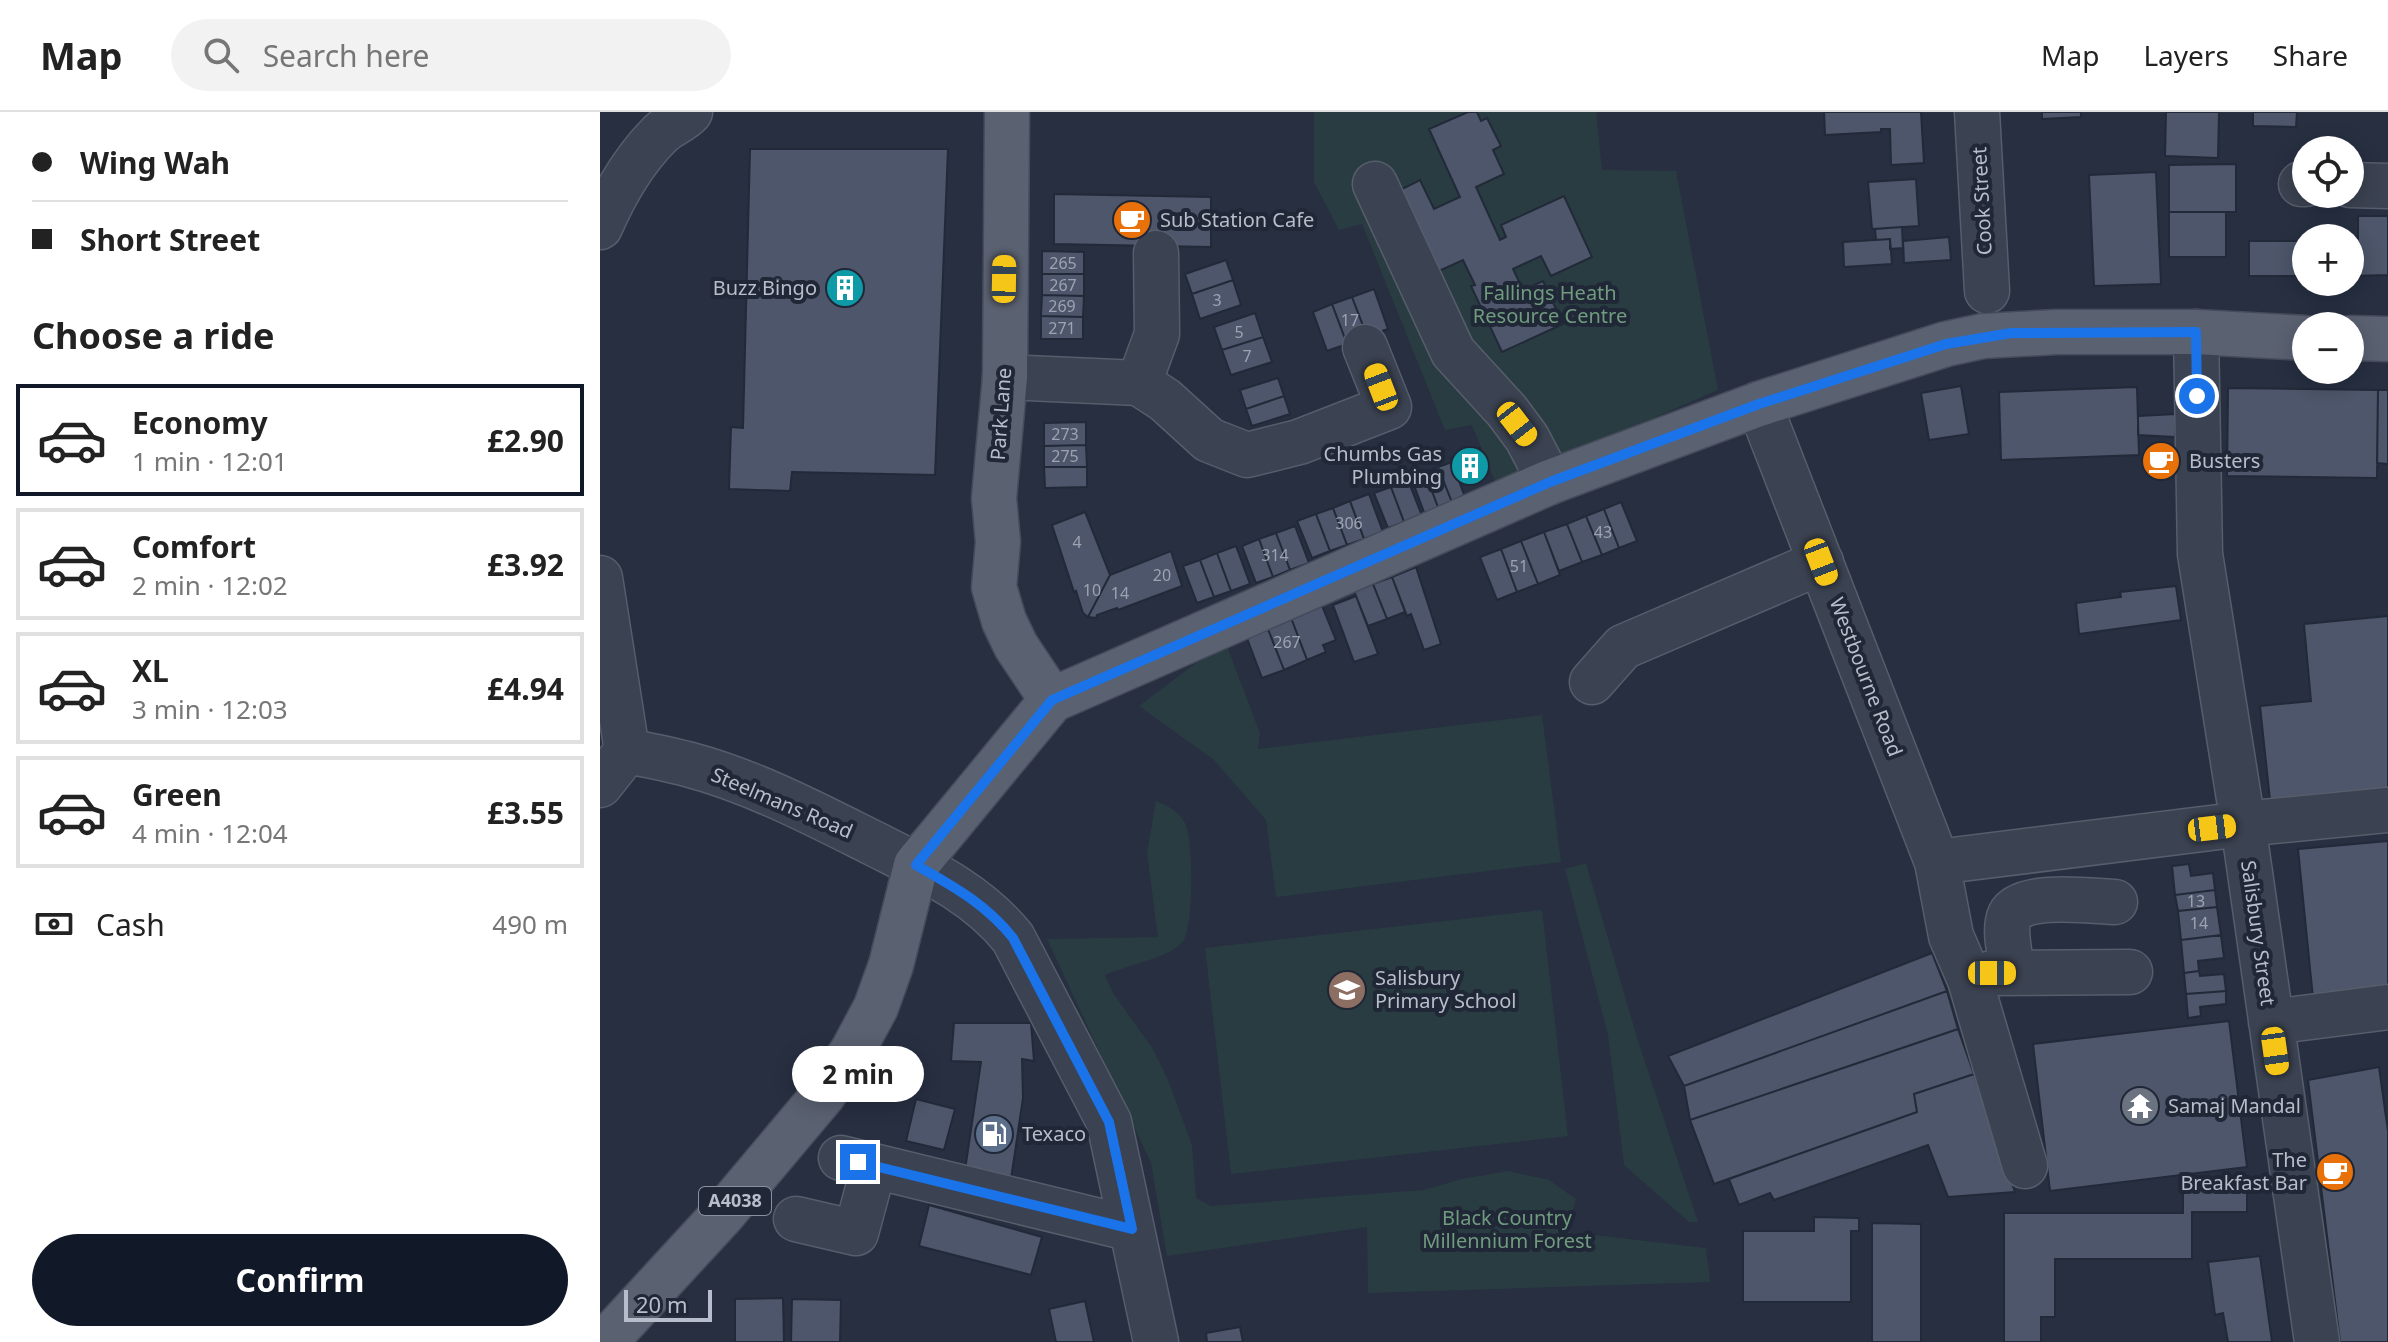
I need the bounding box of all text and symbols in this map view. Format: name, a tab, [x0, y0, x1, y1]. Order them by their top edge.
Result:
search box	[171, 19, 731, 91]
text: Map	[40, 29, 123, 81]
icon: search	[199, 33, 243, 77]
text: Search here	[263, 35, 430, 76]
text: Map	[2041, 36, 2099, 74]
text: Layers	[2143, 36, 2229, 74]
text: Share	[2273, 36, 2348, 74]
map controls	[2292, 136, 2364, 384]
button: locate	[2292, 136, 2364, 208]
text: Wing Wah	[80, 142, 230, 183]
street label: Cook Street	[1965, 146, 1998, 256]
cafe icon: Sub Station Cafe	[1111, 199, 1153, 241]
place label: Sub Station Cafe	[1160, 206, 1314, 233]
text: Short Street	[80, 219, 260, 260]
button: +	[2292, 224, 2364, 296]
house number: 265	[1049, 252, 1077, 274]
car	[992, 255, 1016, 303]
building icon: Buzz Bingo	[824, 267, 866, 309]
place label: Buzz Bingo	[713, 274, 817, 301]
house number: 267	[1049, 274, 1077, 296]
park label: Fallings Heath Resource Centre	[1473, 279, 1627, 329]
house number: 3	[1212, 289, 1222, 311]
house number: 269	[1048, 295, 1076, 317]
house number: 17	[1341, 309, 1359, 331]
text: Choose a ride	[32, 311, 274, 360]
button: −	[2292, 312, 2364, 384]
house number: 271	[1048, 317, 1076, 339]
house number: 5	[1234, 321, 1244, 343]
house number: 7	[1242, 345, 1252, 367]
car	[1361, 360, 1401, 414]
street label: Park Lane	[984, 367, 1017, 461]
route start	[2179, 378, 2215, 414]
car	[1493, 398, 1541, 450]
text: Economy	[132, 402, 268, 443]
icon: car	[36, 404, 108, 476]
text: £2.90	[487, 420, 564, 461]
house number: 273	[1051, 423, 1079, 445]
place label: Chumbs Gas Plumbing	[1324, 440, 1442, 490]
cafe icon: Busters	[2140, 440, 2182, 482]
text: 1 min · 12:01	[132, 443, 288, 479]
house number: 275	[1051, 445, 1079, 467]
building icon: Chumbs Gas Plumbing	[1449, 445, 1491, 487]
place label: Busters	[2189, 447, 2260, 474]
house number: 306	[1335, 512, 1363, 534]
house number: 43	[1594, 521, 1612, 543]
text: Comfort	[132, 526, 256, 567]
icon: car	[36, 528, 108, 600]
house number: 4	[1072, 531, 1082, 553]
car	[1801, 535, 1841, 589]
text: £3.92	[487, 544, 564, 585]
house number: 314	[1261, 544, 1289, 566]
house number: 51	[1510, 555, 1528, 577]
house number: 20	[1153, 564, 1171, 586]
text: 2 min · 12:02	[132, 567, 288, 603]
house number: 10	[1083, 579, 1101, 601]
house number: 14	[1111, 582, 1129, 604]
street label: Westbourne Road	[1824, 593, 1909, 760]
house number: 267	[1273, 631, 1301, 653]
text: XL	[132, 650, 169, 691]
icon: car	[36, 652, 108, 724]
text: £4.94	[487, 668, 564, 709]
text: 3 min · 12:03	[132, 691, 288, 727]
street label: Steelmans Road	[707, 761, 857, 844]
text: Green	[132, 774, 222, 815]
icon: car	[36, 776, 108, 848]
text: £3.55	[487, 792, 564, 833]
car	[2187, 813, 2237, 843]
text: 4 min · 12:04	[132, 815, 288, 851]
street label: Salisbury Street	[2235, 859, 2282, 1007]
house number: 13	[2187, 890, 2205, 912]
icon: cash	[32, 902, 76, 946]
text: Cash	[96, 904, 165, 945]
text: 490 m	[492, 906, 568, 942]
house number: 14	[2190, 912, 2208, 934]
car	[1968, 961, 2016, 985]
place label: Salisbury Primary School	[1375, 964, 1516, 1014]
school or university icon: Salisbury Primary School	[1326, 969, 1368, 1011]
car	[2260, 1026, 2290, 1076]
callout: 2 min	[792, 1046, 924, 1102]
text: 2 min	[822, 1056, 894, 1092]
temple icon: Samaj Mandal	[2119, 1085, 2161, 1127]
place label: Samaj Mandal	[2168, 1092, 2301, 1119]
fuel station icon: Texaco	[973, 1113, 1015, 1155]
place label: Texaco	[1022, 1120, 1086, 1147]
route end	[840, 1144, 876, 1180]
place label: The Breakfast Bar	[2180, 1146, 2307, 1196]
cafe icon: The Breakfast Bar	[2314, 1151, 2356, 1193]
road number: A4038	[699, 1187, 771, 1215]
park label: Black Country Millennium Forest	[1422, 1204, 1592, 1254]
button: Confirm	[32, 1234, 568, 1326]
scale bar	[624, 1286, 712, 1322]
text: 20 m	[636, 1289, 687, 1319]

